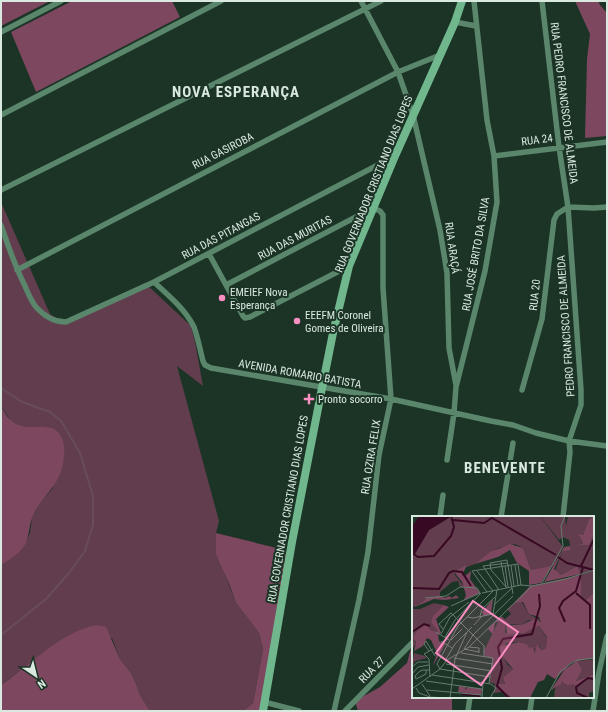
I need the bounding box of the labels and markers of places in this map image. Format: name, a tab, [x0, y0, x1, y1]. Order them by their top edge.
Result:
place label: EMEIEF Nova Esperança	[230, 286, 287, 312]
marker: EMEIEF Nova Esperança	[217, 293, 227, 303]
place label: EEEFM Coronel Gomes de Oliveira	[305, 309, 384, 335]
marker: EEEFM Coronel Gomes de Oliveira	[292, 316, 302, 326]
marker: Pronto socorro	[303, 393, 315, 405]
place label: Pronto socorro	[318, 393, 383, 406]

